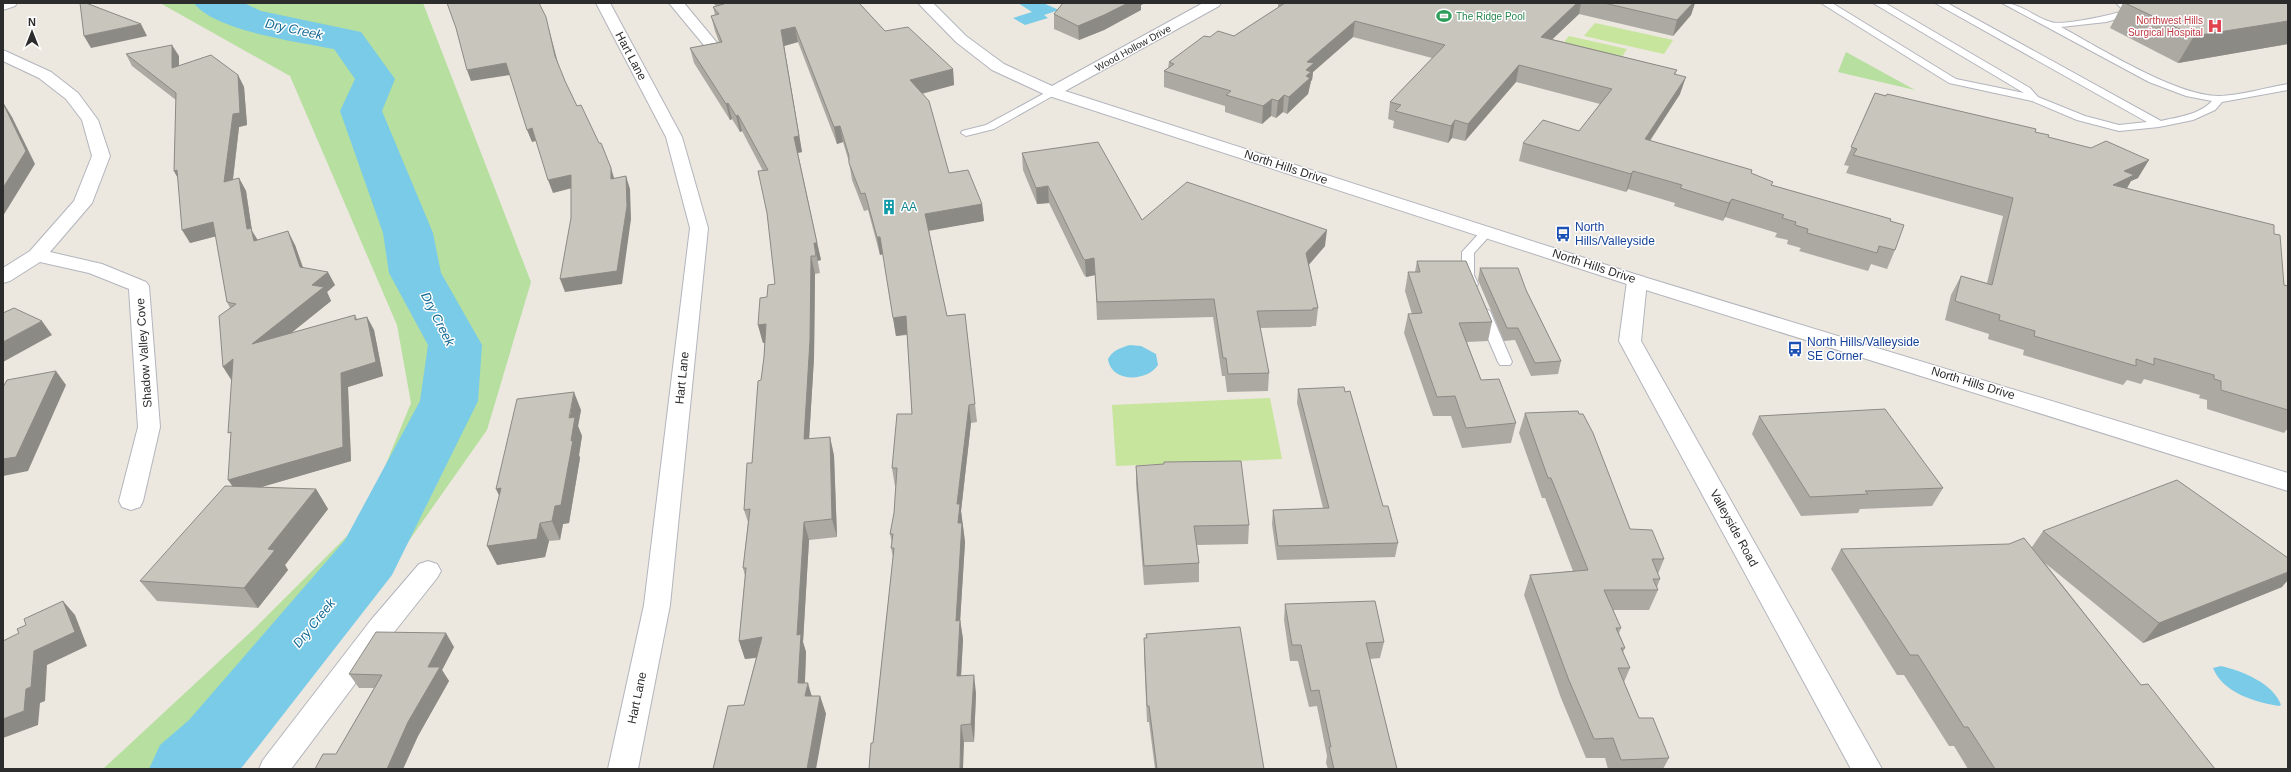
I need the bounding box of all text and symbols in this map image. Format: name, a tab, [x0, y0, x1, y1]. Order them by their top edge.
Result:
sports icon: The Ridge Pool	[1435, 7, 1453, 25]
place label: The Ridge Pool	[1456, 11, 1525, 22]
north arrow	[12, 12, 52, 52]
place label: Northwest Hills Surgical Hospital	[2128, 15, 2203, 38]
text: N	[28, 16, 36, 28]
water label: Dry Creek	[264, 16, 326, 43]
hospital icon: Northwest Hills Surgical Hospital	[2206, 17, 2224, 35]
street label: Wood Hollow Drive	[1093, 22, 1173, 73]
street label: Hart Lane	[612, 29, 650, 83]
street label: North Hills Drive	[1243, 147, 1330, 187]
building icon: AA	[880, 198, 898, 216]
place label: AA	[901, 200, 917, 214]
place label: North Hills/Valleyside	[1575, 220, 1655, 248]
bus stop icon: North Hills/Valleyside	[1554, 225, 1572, 243]
street label: North Hills Drive	[1551, 246, 1638, 286]
water label: Dry Creek	[418, 290, 459, 350]
street label: Shadow Valley Cove	[133, 297, 155, 408]
place label: North Hills/Valleyside SE Corner	[1807, 335, 1920, 363]
bus stop icon: North Hills/Valleyside SE Corner	[1786, 340, 1804, 358]
street label: Hart Lane	[672, 351, 692, 405]
street label: North Hills Drive	[1930, 364, 2017, 402]
street label: Valleyside Road	[1707, 487, 1761, 569]
water label: Dry Creek	[290, 594, 339, 650]
street label: Hart Lane	[625, 670, 649, 725]

